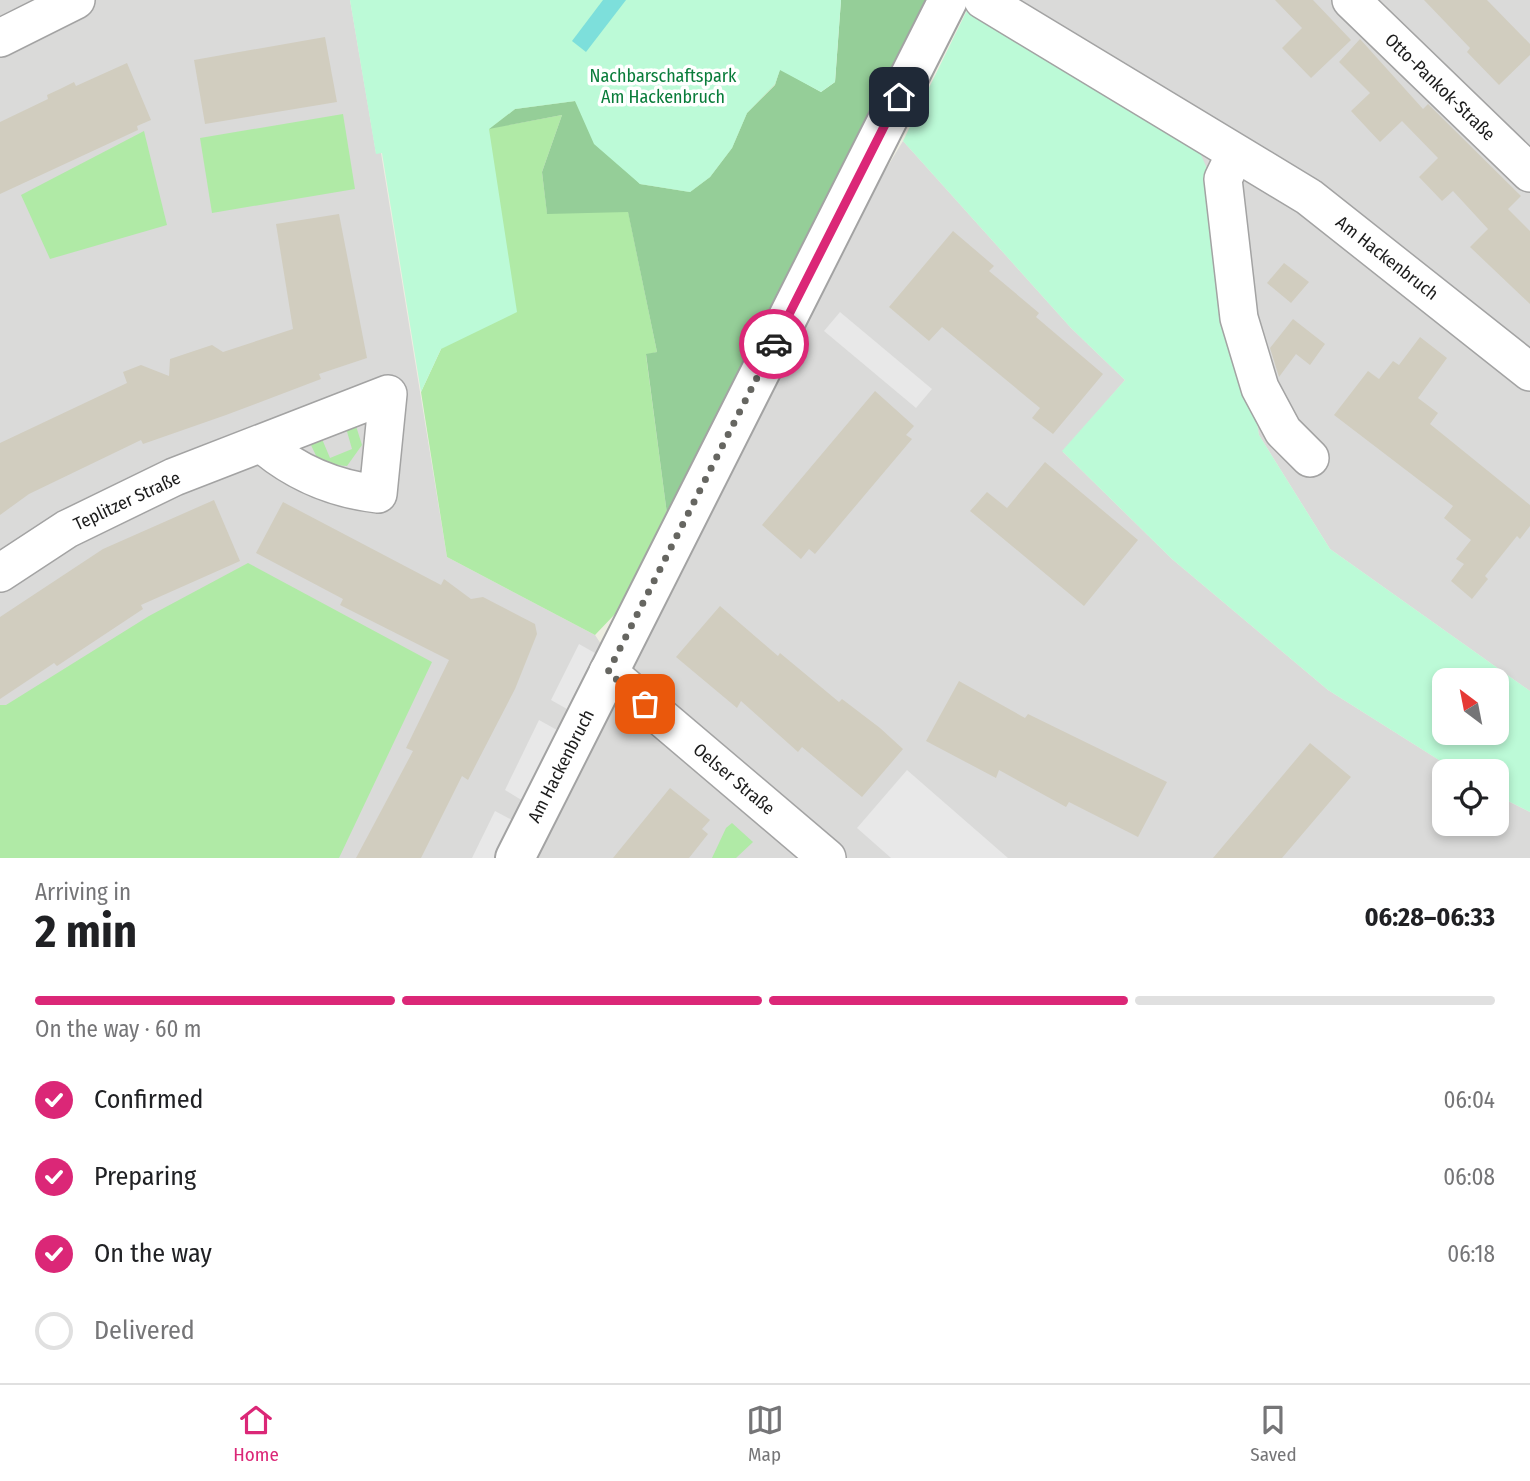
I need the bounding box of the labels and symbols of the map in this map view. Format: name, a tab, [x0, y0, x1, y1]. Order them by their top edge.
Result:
street label: Otto-Pankok-Straße	[1380, 29, 1500, 145]
park label: Nachbarschaftspark Am Hackenbruch	[590, 65, 737, 108]
pin	[869, 67, 929, 127]
street label: Am Hackenbruch	[1331, 211, 1443, 305]
courier	[739, 309, 809, 379]
street label: Teplitzer Straße	[70, 467, 184, 535]
north arrow	[1432, 668, 1508, 746]
pin	[615, 674, 675, 734]
street label: Am Hackenbruch	[523, 706, 599, 826]
street label: Oelser Straße	[689, 738, 779, 820]

